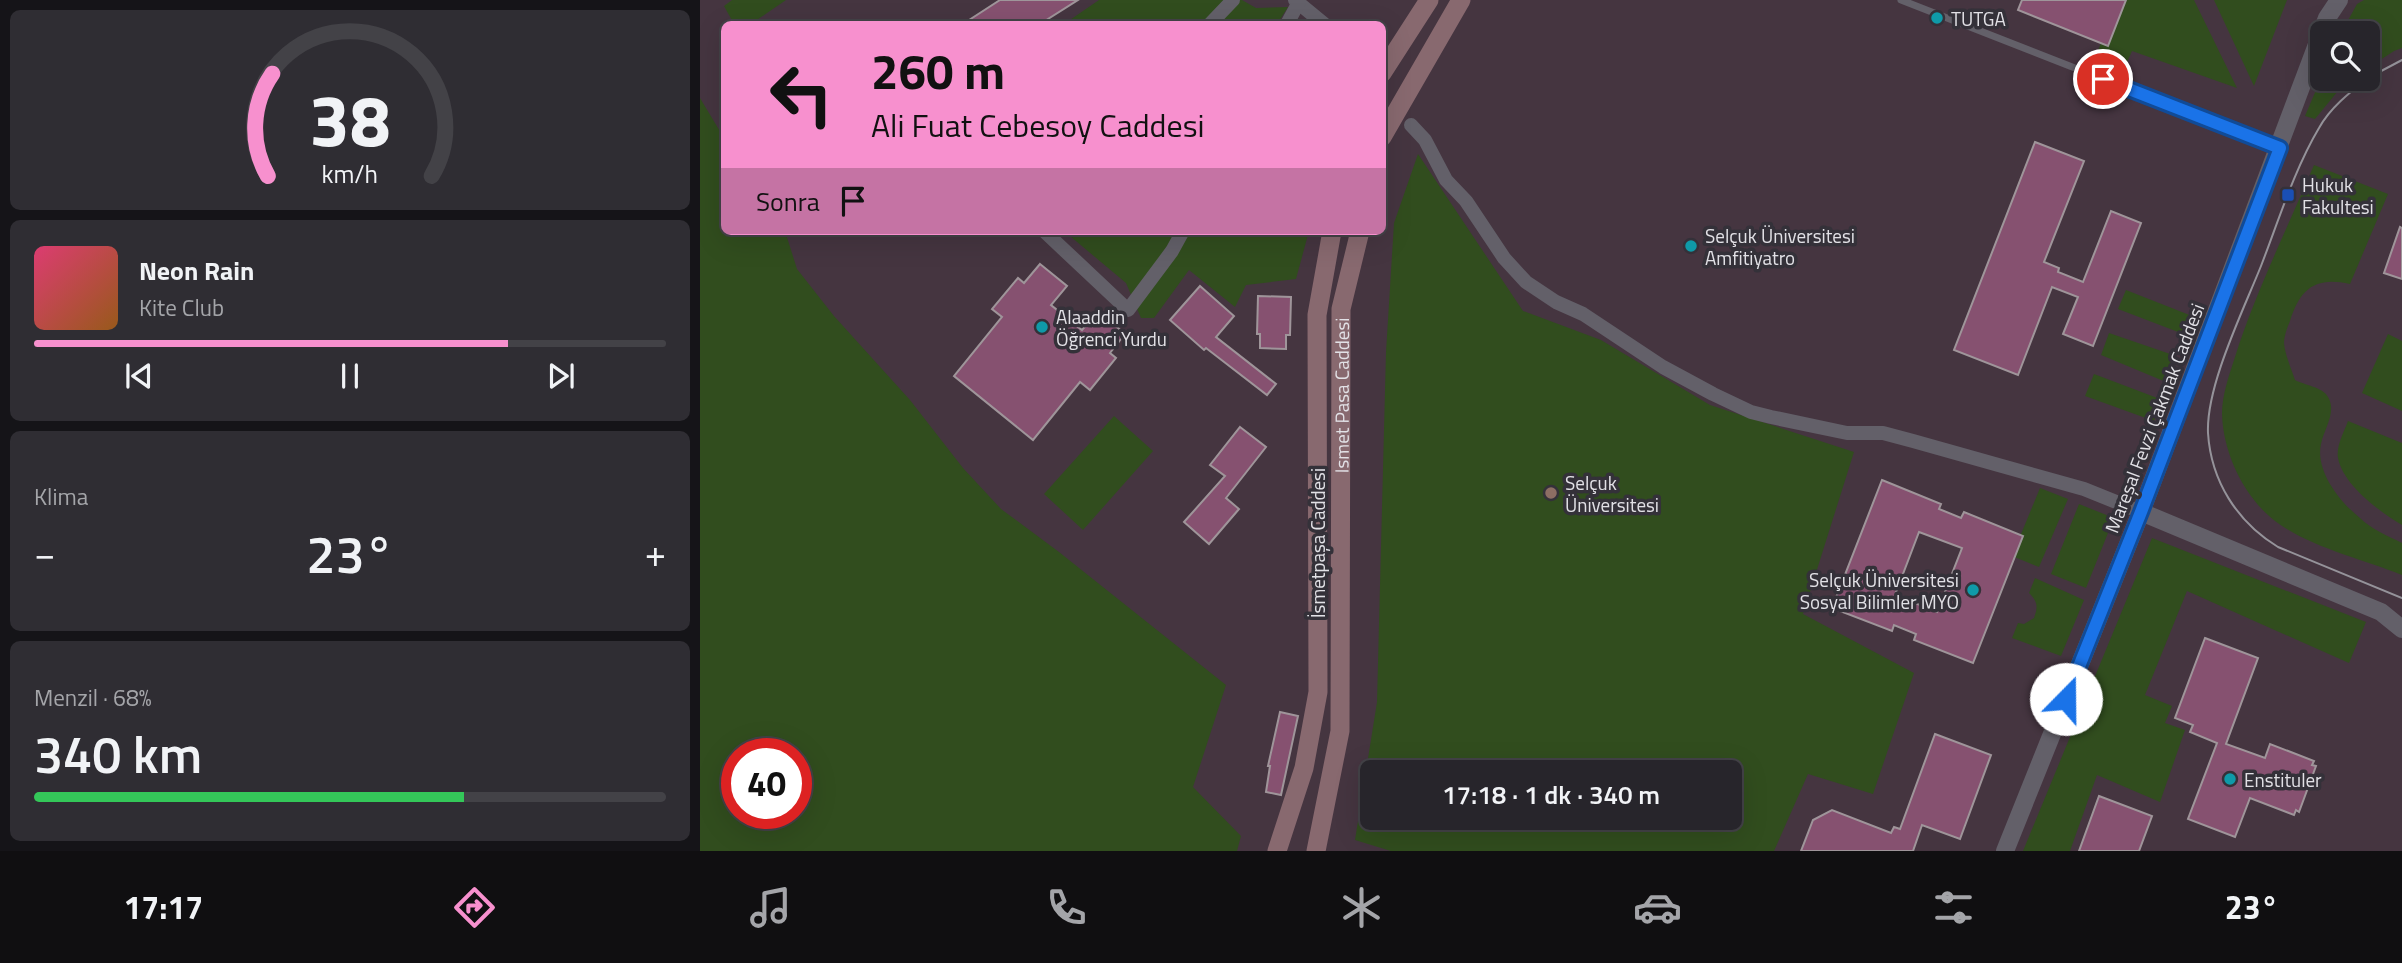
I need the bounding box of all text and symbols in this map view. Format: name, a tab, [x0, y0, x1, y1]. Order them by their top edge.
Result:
place label: TUTGA	[1951, 4, 2006, 33]
marker: TUTGA	[1929, 10, 1945, 26]
map controls	[2310, 21, 2380, 91]
button: search	[2310, 21, 2380, 91]
text: 260 m	[871, 33, 1005, 108]
icon: left	[756, 49, 847, 140]
pin	[2073, 49, 2133, 109]
icon: arrive	[2084, 60, 2122, 98]
text: 38	[309, 65, 391, 175]
text: Ali Fuat Cebesoy Caddesi	[871, 101, 1205, 149]
text: km/h	[322, 155, 378, 193]
place label: Hukuk Fakultesi	[2302, 170, 2374, 221]
text: Sonra	[756, 182, 820, 221]
icon: arrive	[834, 182, 872, 220]
marker: Hukuk Fakultesi	[2280, 187, 2296, 203]
place label: Selçuk Üniversitesi Amfitiyatro	[1705, 221, 1855, 272]
marker: Selçuk Üniversitesi Amfitiyatro	[1683, 238, 1699, 254]
text: Neon Rain	[139, 251, 254, 290]
text: Kite Club	[139, 290, 224, 325]
street label: Mareşal Fevzi Çakmak Caddesi	[2097, 299, 2211, 537]
place label: Alaaddin Öğrenci Yurdu	[1056, 302, 1167, 353]
street label: Ismet Pasa Caddesi	[1326, 317, 1355, 473]
marker: Alaaddin Öğrenci Yurdu	[1034, 319, 1050, 335]
icon: previous	[120, 357, 158, 395]
icon: pause	[331, 357, 369, 395]
icon: next	[542, 357, 580, 395]
street label: İsmetpaşa Caddesi	[1303, 468, 1332, 618]
place label: Selçuk Üniversitesi	[1565, 468, 1659, 519]
text: Klima	[34, 479, 88, 514]
marker: Selçuk Üniversitesi	[1543, 485, 1559, 501]
text: 23°	[306, 514, 394, 593]
text: −	[34, 524, 55, 582]
text: +	[645, 524, 666, 582]
place label: Selçuk Üniversitesi Sosyal Bilimler MYO	[1800, 565, 1959, 616]
marker: Selçuk Üniversitesi Sosyal Bilimler MYO	[1965, 582, 1981, 598]
position arrow	[2029, 662, 2103, 736]
text: Menzil · 68%	[34, 680, 152, 715]
text: 340 km	[34, 714, 202, 793]
speed limit sign: 40	[721, 738, 812, 829]
place label: Enstituler	[2244, 765, 2322, 794]
marker: Enstituler	[2222, 771, 2238, 787]
text: 17:18 · 1 dk · 340 m	[1442, 775, 1660, 814]
text: 17:17	[123, 883, 203, 931]
icon: directions	[450, 883, 499, 932]
icon: music	[746, 883, 795, 932]
icon: phone	[1042, 883, 1091, 932]
icon: climate	[1337, 883, 1386, 932]
icon: car	[1633, 883, 1682, 932]
icon: filters	[1929, 883, 1978, 932]
text: 23°	[2225, 883, 2279, 931]

